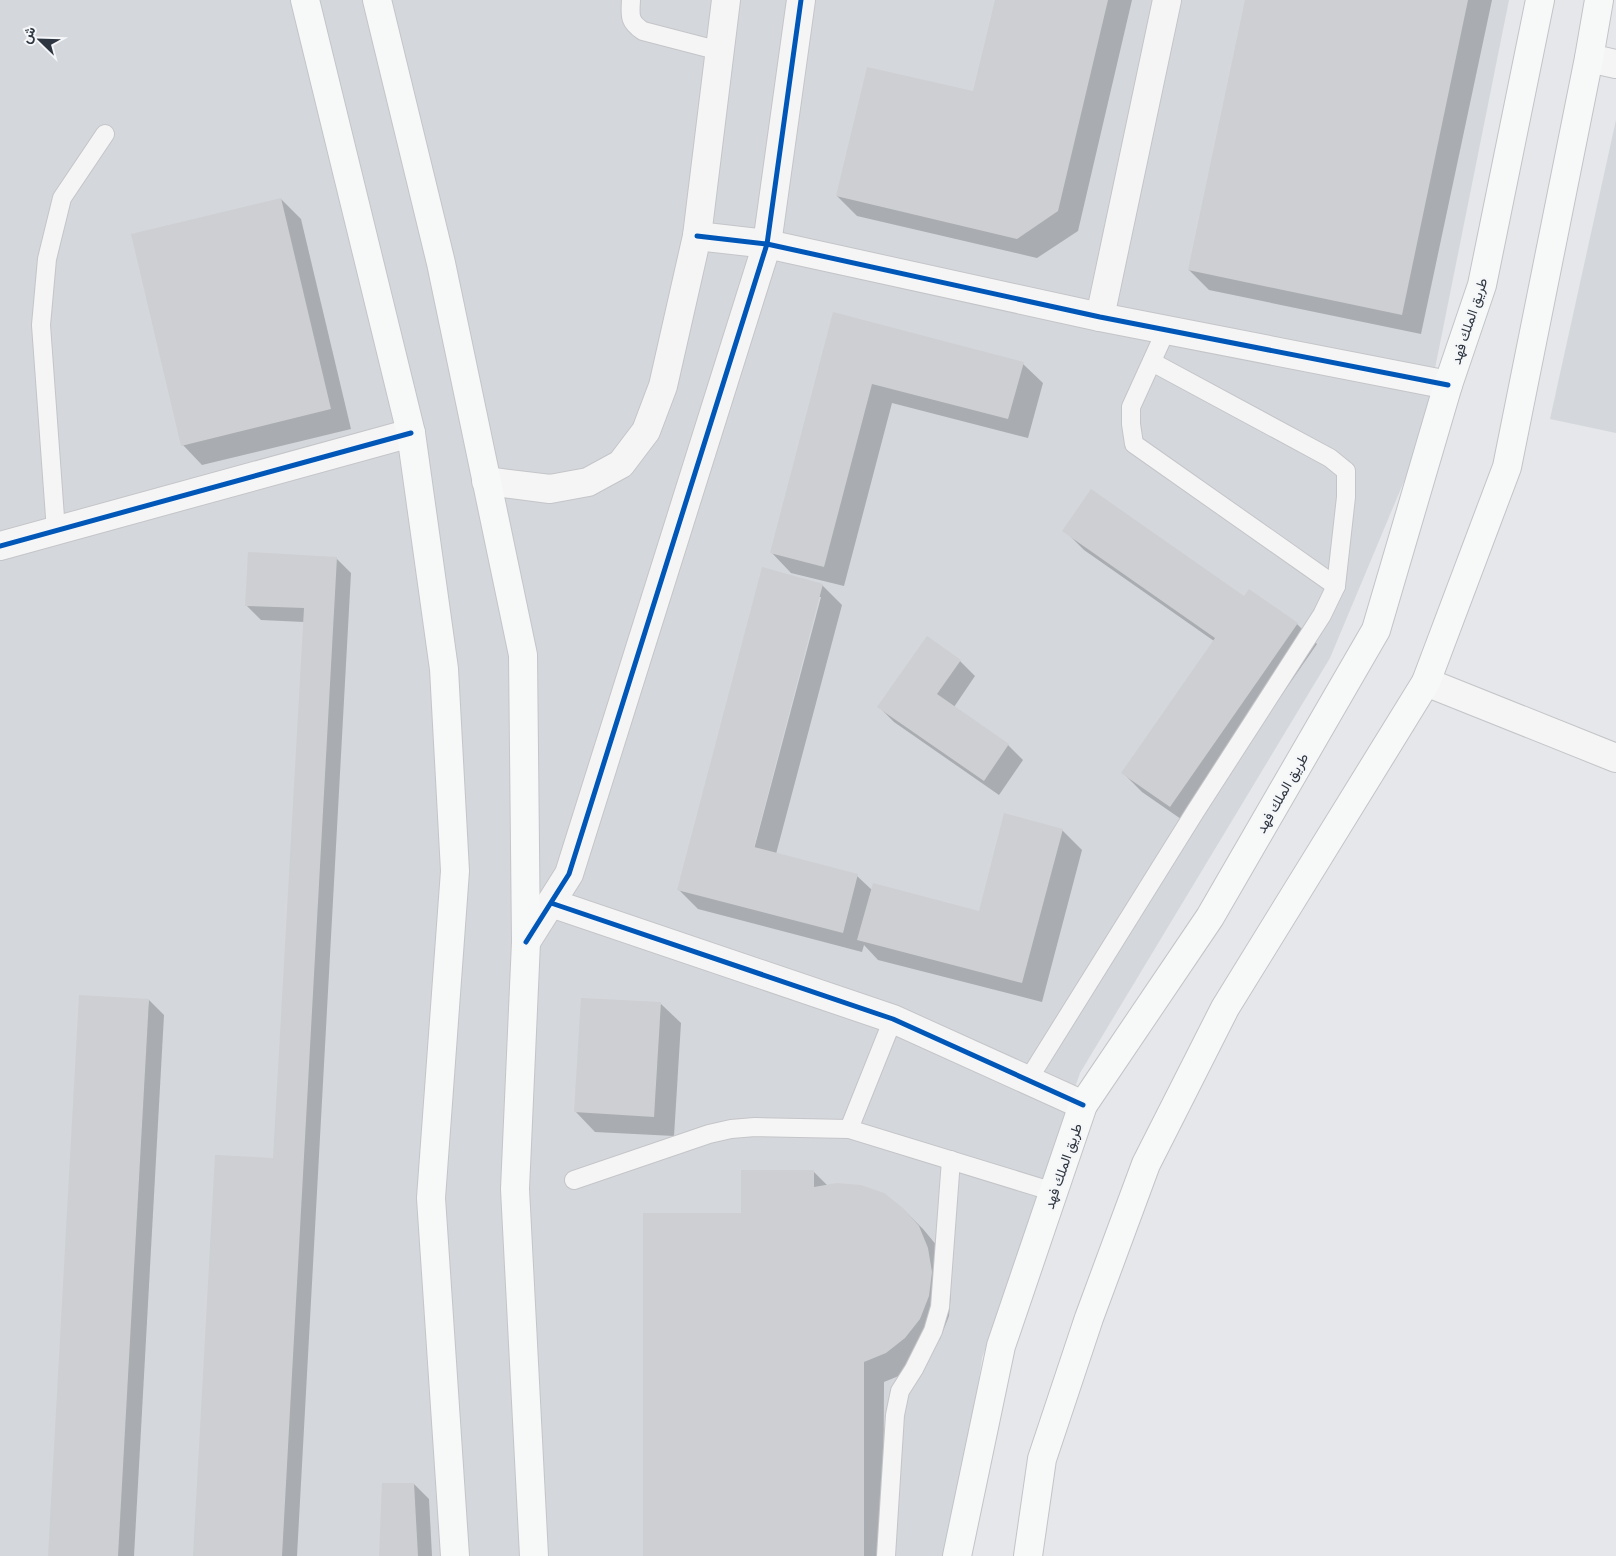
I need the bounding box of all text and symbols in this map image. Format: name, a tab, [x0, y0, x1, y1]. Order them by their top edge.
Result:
north arrow	[15, 15, 65, 65]
text: ش	[18, 24, 41, 47]
street label: طريق الملك فهد	[1449, 276, 1492, 367]
street label: طريق الملك فهد	[1254, 751, 1313, 837]
street label: طريق الملك فهد	[1042, 1121, 1087, 1212]

